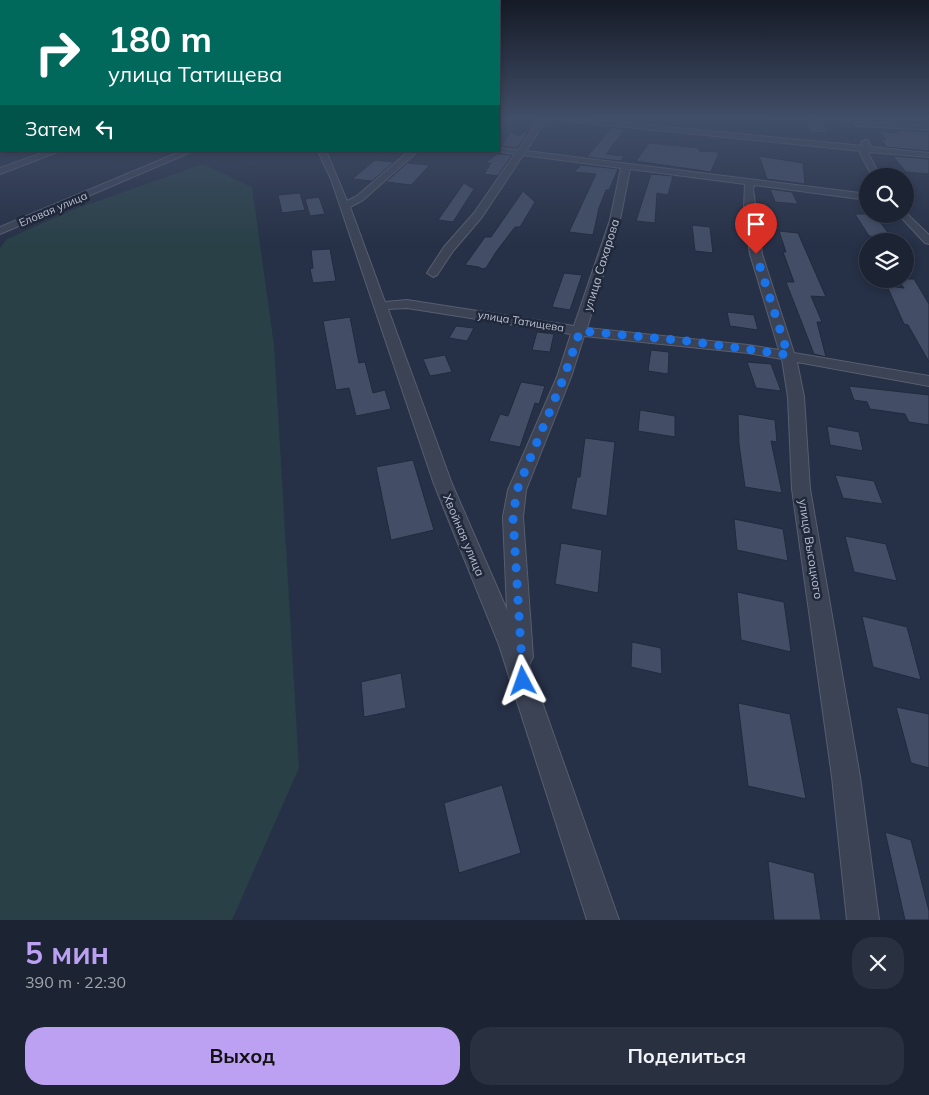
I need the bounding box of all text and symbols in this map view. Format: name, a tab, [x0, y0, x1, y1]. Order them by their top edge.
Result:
text: 180 m	[108, 17, 212, 61]
icon: right	[25, 20, 90, 85]
text: улица Татищева	[108, 60, 282, 88]
icon: left	[91, 115, 119, 143]
text: Затем	[25, 117, 81, 141]
map controls	[859, 168, 914, 288]
button: search	[859, 168, 914, 223]
street label: Еловая улица	[17, 188, 89, 230]
pin	[735, 203, 777, 254]
icon: arrive	[742, 210, 770, 238]
street label: улица Сахарова	[580, 217, 622, 313]
button: layers	[859, 233, 914, 288]
street label: улица Татищева	[477, 307, 565, 335]
street label: Хвойная улица	[440, 492, 488, 578]
street label: улица Высоцкого	[796, 498, 826, 600]
position arrow	[496, 654, 548, 706]
text: 5 мин	[25, 934, 109, 972]
button: close	[852, 937, 904, 989]
text: 390 m · 22:30	[25, 972, 126, 992]
button: Выход	[25, 1027, 460, 1085]
button: Поделиться	[470, 1027, 904, 1085]

